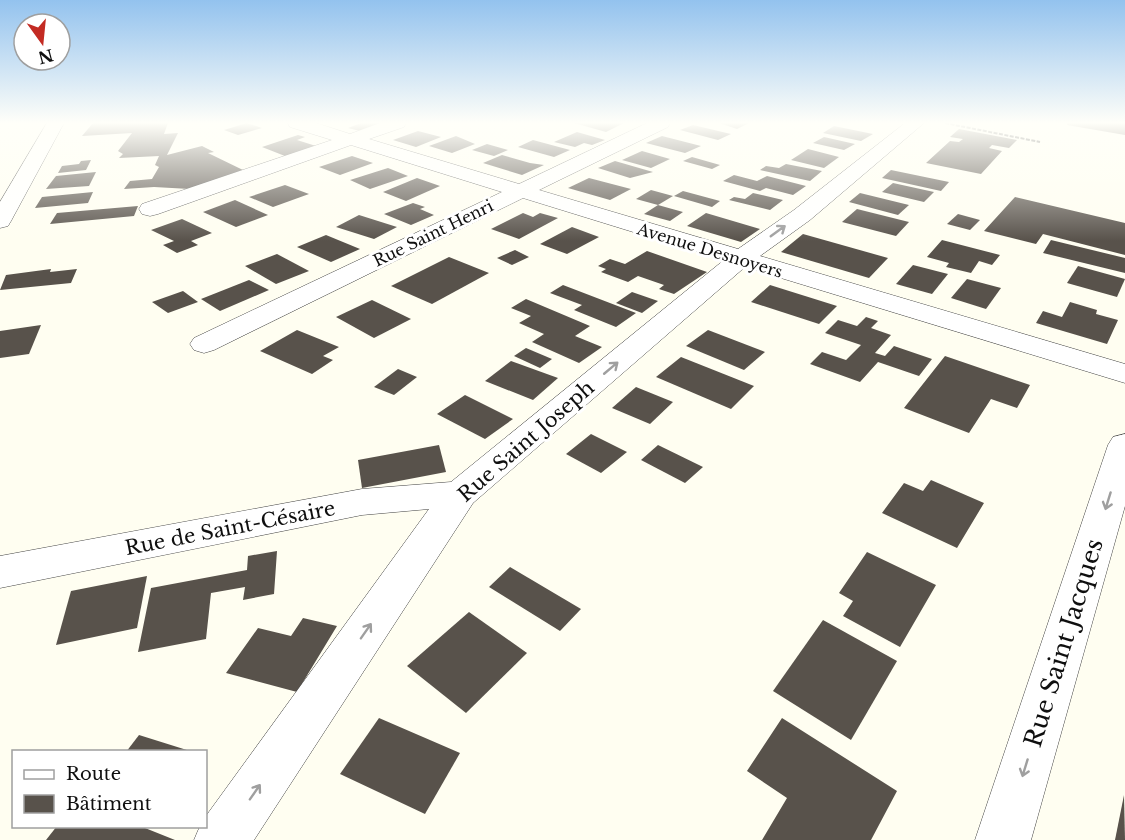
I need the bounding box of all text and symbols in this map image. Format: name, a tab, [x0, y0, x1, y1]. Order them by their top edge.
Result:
north arrow	[12, 12, 72, 72]
text: N	[36, 45, 56, 68]
street label: Rue Saint Henri	[370, 195, 497, 271]
street label: Avenue Desnoyers	[634, 218, 785, 282]
one-way arrow	[770, 225, 786, 238]
one-way arrow	[603, 361, 619, 374]
street label: Rue Saint Joseph	[453, 375, 599, 507]
one-way arrow	[1102, 491, 1113, 510]
street label: Rue de Saint-Césaire	[123, 496, 337, 560]
street label: Rue Saint Jacques	[1018, 535, 1109, 751]
one-way arrow	[360, 624, 372, 640]
legend	[12, 750, 207, 828]
one-way arrow	[1019, 758, 1030, 777]
text: Route	[66, 763, 121, 785]
one-way arrow	[249, 784, 261, 800]
text: Bâtiment	[66, 793, 152, 815]

